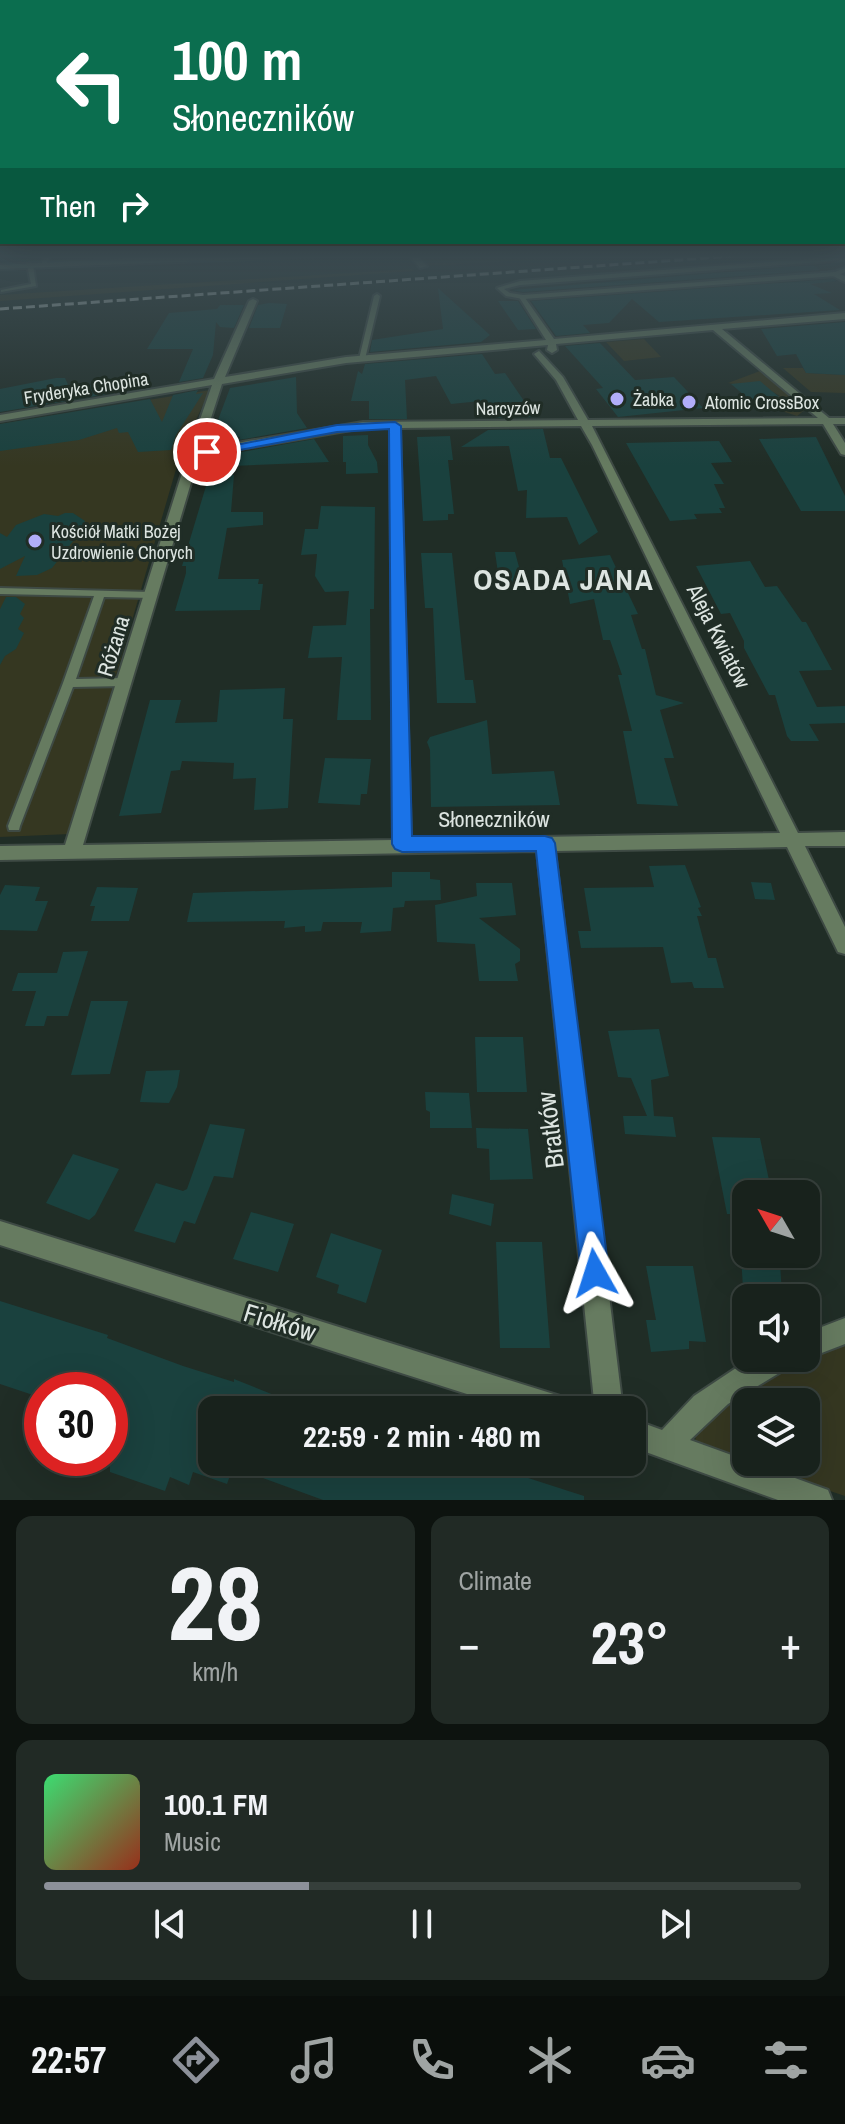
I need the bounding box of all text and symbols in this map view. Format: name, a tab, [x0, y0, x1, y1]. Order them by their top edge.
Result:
text: 100 m	[172, 22, 302, 97]
icon: left	[40, 32, 144, 136]
text: Słoneczników	[172, 94, 354, 142]
icon: right	[112, 184, 156, 228]
text: Then	[40, 186, 96, 226]
street label: Fryderyka Chopina	[22, 366, 150, 410]
place label: Żabka	[633, 387, 674, 412]
marker: Żabka	[608, 390, 626, 408]
place label: Atomic CrossBox	[704, 390, 820, 415]
marker: Atomic CrossBox	[680, 393, 698, 411]
street label: Narcyzów	[475, 395, 541, 421]
pin	[173, 418, 241, 486]
icon: arrive	[185, 430, 229, 474]
place label: Kościół Matki Bożej Uzdrowienie Chorych	[51, 519, 193, 565]
marker: Kościół Matki Bożej Uzdrowienie Chorych	[26, 532, 44, 550]
district label: OSADA JANA	[473, 559, 655, 599]
street label: Aleja Kwiatów	[679, 578, 758, 693]
street label: Różana	[90, 612, 136, 680]
street label: Słoneczników	[438, 804, 550, 834]
street label: Bratków	[528, 1089, 572, 1170]
north arrow	[732, 1180, 820, 1268]
map controls	[732, 1180, 820, 1476]
position arrow	[553, 1231, 637, 1315]
button: sound	[732, 1284, 820, 1372]
street label: Fiołków	[240, 1295, 321, 1350]
speed limit sign: 30	[24, 1372, 128, 1476]
button: layers	[732, 1388, 820, 1476]
text: 22:59 · 2 min · 480 m	[303, 1416, 541, 1456]
text: 28	[168, 1532, 263, 1672]
text: Climate	[459, 1563, 532, 1598]
text: 23°	[590, 1602, 669, 1683]
text: −	[459, 1613, 480, 1673]
text: +	[780, 1613, 801, 1673]
text: km/h	[192, 1654, 238, 1689]
text: 100.1 FM	[164, 1784, 268, 1824]
text: Music	[164, 1824, 221, 1859]
icon: previous	[148, 1902, 192, 1946]
icon: pause	[400, 1902, 444, 1946]
icon: next	[653, 1902, 697, 1946]
icon: directions	[168, 2032, 224, 2088]
icon: music	[286, 2032, 342, 2088]
icon: phone	[404, 2032, 460, 2088]
icon: climate	[522, 2032, 578, 2088]
icon: car	[640, 2032, 696, 2088]
icon: filters	[758, 2032, 814, 2088]
text: 22:57	[31, 2036, 106, 2084]

